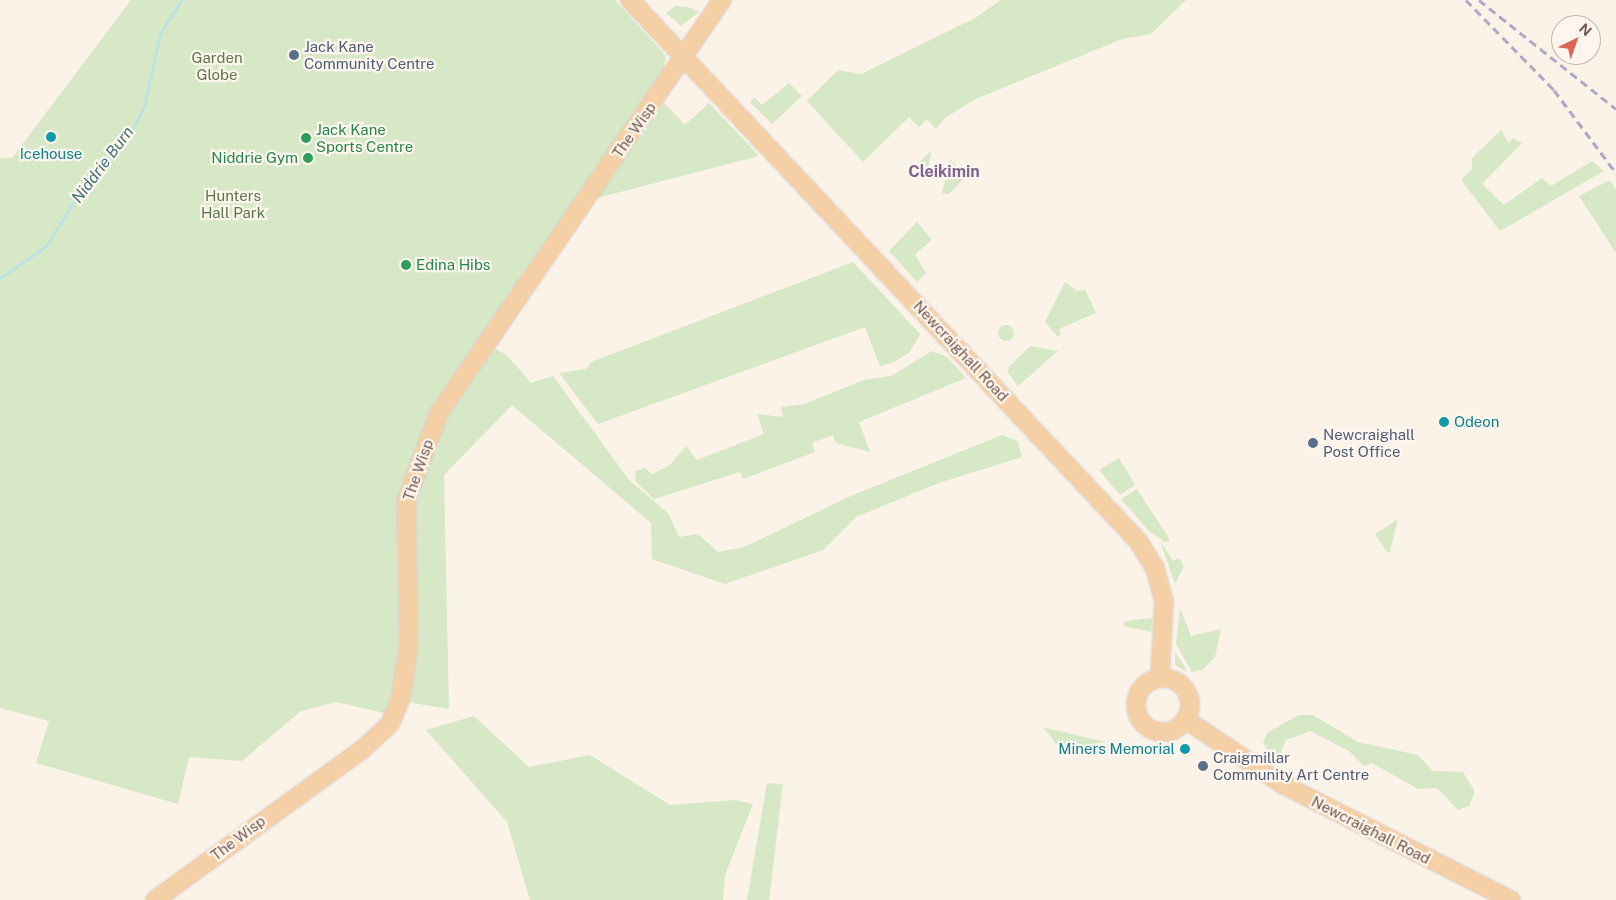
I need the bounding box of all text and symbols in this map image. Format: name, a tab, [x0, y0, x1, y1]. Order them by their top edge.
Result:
north arrow	[1551, 15, 1601, 65]
text: N	[1576, 20, 1595, 39]
place label: Jack Kane Community Centre	[304, 37, 435, 72]
park label: Garden Globe	[191, 48, 243, 83]
marker: Jack Kane Community Centre	[288, 49, 300, 61]
street label: The Wisp	[608, 99, 660, 161]
place label: Jack Kane Sports Centre	[316, 120, 413, 155]
water label: Niddrie Burn	[68, 123, 138, 207]
marker: Icehouse	[45, 131, 57, 143]
marker: Jack Kane Sports Centre	[300, 132, 312, 144]
place label: Icehouse	[20, 145, 82, 163]
place label: Niddrie Gym	[211, 149, 298, 167]
marker: Niddrie Gym	[302, 152, 314, 164]
district label: Cleikimin	[908, 162, 980, 182]
park label: Hunters Hall Park	[201, 186, 265, 221]
place label: Edina Hibs	[416, 256, 490, 274]
marker: Edina Hibs	[400, 259, 412, 271]
street label: Newcraighall Road	[910, 297, 1012, 405]
place label: Odeon	[1454, 413, 1499, 431]
marker: Odeon	[1438, 416, 1450, 428]
place label: Newcraighall Post Office	[1323, 425, 1415, 460]
street label: The Wisp	[399, 437, 437, 503]
marker: Newcraighall Post Office	[1307, 437, 1319, 449]
place label: Miners Memorial	[1058, 740, 1175, 758]
marker: Miners Memorial	[1179, 743, 1191, 755]
place label: Craigmillar Community Art Centre	[1213, 748, 1369, 783]
marker: Craigmillar Community Art Centre	[1197, 760, 1209, 772]
street label: Newcraighall Road	[1309, 792, 1433, 868]
street label: The Wisp	[207, 811, 269, 865]

